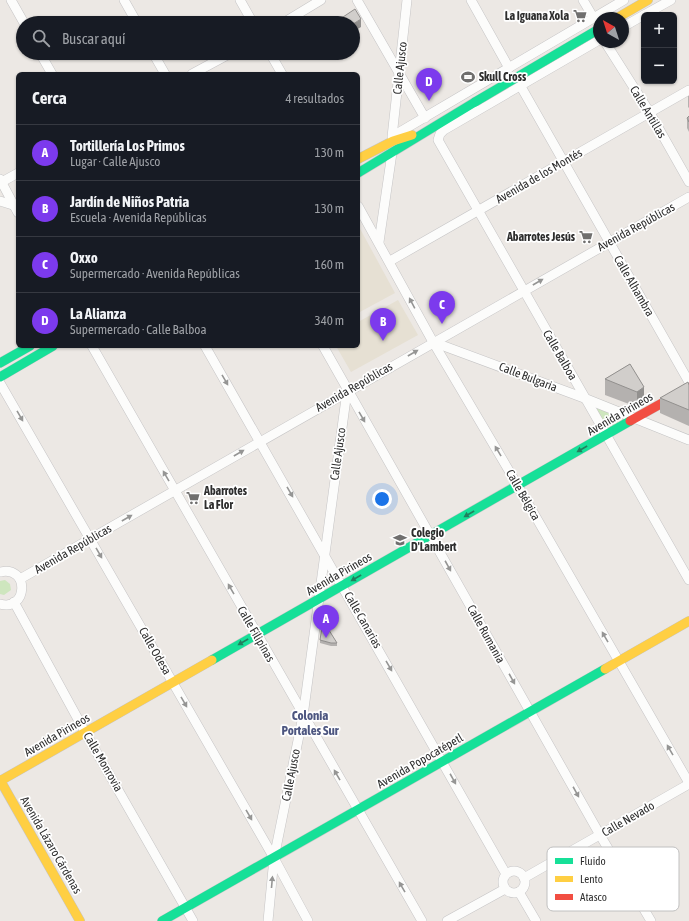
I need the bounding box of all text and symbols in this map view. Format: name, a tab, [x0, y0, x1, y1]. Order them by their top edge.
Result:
supermarket icon: La Iguana Xola	[572, 8, 588, 24]
place label: La Iguana Xola	[505, 9, 569, 23]
north arrow	[593, 12, 629, 48]
map controls	[641, 12, 677, 84]
button: +	[641, 12, 677, 48]
search box	[16, 16, 360, 60]
icon: search	[30, 27, 52, 49]
text: Buscar aquí	[62, 30, 125, 47]
street label: Calle Ajusco	[390, 41, 410, 95]
button: −	[641, 48, 677, 84]
pin: D	[416, 68, 442, 101]
sports icon: Skull Cross	[460, 69, 476, 85]
place label: Skull Cross	[479, 70, 527, 84]
street label: Calle Antillas	[627, 83, 669, 141]
text: Cerca	[32, 88, 67, 108]
text: 4 resultados	[285, 91, 344, 106]
text: Tortillería Los Primos	[70, 137, 185, 154]
text: A	[42, 145, 48, 160]
text: 130 m	[315, 145, 344, 160]
street label: Avenida de los Montés	[493, 146, 585, 206]
text: Lugar · Calle Ajusco	[70, 154, 160, 169]
text: Jardín de Niños Patria	[70, 193, 189, 210]
street label: Avenida Repúblicas	[595, 200, 677, 254]
text: B	[42, 201, 48, 216]
text: 130 m	[315, 201, 344, 216]
text: Escuela · Avenida Repúblicas	[70, 210, 207, 225]
supermarket icon: Abarrotes Jesús	[578, 229, 594, 245]
place label: Abarrotes Jesús	[506, 230, 576, 244]
text: Oxxo	[70, 249, 98, 266]
street label: Calle Alhambra	[611, 253, 657, 319]
text: C	[42, 257, 48, 272]
text: 160 m	[315, 257, 344, 272]
text: Supermercado · Avenida Repúblicas	[70, 266, 240, 281]
one-way arrow	[532, 279, 544, 286]
pin: C	[429, 291, 455, 324]
one-way arrow	[409, 297, 415, 308]
text: La Alianza	[70, 305, 126, 322]
pin: B	[370, 308, 396, 341]
text: D	[41, 313, 49, 328]
text: 340 m	[315, 313, 344, 328]
text: Supermercado · Calle Balboa	[70, 322, 207, 337]
street label: Calle Balboa	[540, 327, 580, 383]
one-way arrow	[407, 350, 419, 357]
street label: Avenida Repúblicas	[313, 359, 395, 415]
street label: Calle Bulgaria	[497, 360, 559, 394]
one-way arrow	[221, 374, 228, 386]
street label: Avenida Pirineos	[585, 390, 655, 438]
one-way arrow	[16, 410, 23, 422]
one-way arrow	[358, 411, 365, 423]
street label: Calle Ajusco	[327, 426, 349, 481]
one-way arrow	[494, 446, 502, 456]
one-way arrow	[576, 446, 588, 453]
one-way arrow	[233, 449, 245, 456]
street label: Calle Bélgica	[503, 467, 543, 523]
one-way arrow	[163, 470, 170, 482]
place label: Abarrotes La Flor	[203, 484, 248, 512]
one-way arrow	[286, 486, 293, 498]
your location	[372, 489, 392, 509]
supermarket icon: Abarrotes La Flor	[185, 490, 201, 506]
one-way arrow	[463, 510, 475, 517]
one-way arrow	[121, 514, 133, 521]
street label: Avenida Repúblicas	[32, 521, 114, 577]
place label: Colegio D'Lambert	[411, 526, 457, 554]
school or university icon: Colegio D'Lambert	[392, 532, 408, 548]
one-way arrow	[95, 547, 102, 559]
street label: Avenida Pirineos	[304, 550, 374, 598]
one-way arrow	[444, 560, 451, 572]
one-way arrow	[350, 575, 362, 581]
one-way arrow	[227, 583, 234, 595]
street label: Calle Canarias	[341, 589, 385, 651]
street label: Calle Rumania	[464, 602, 508, 666]
street label: Calle Filipinas	[234, 604, 278, 664]
pin: A	[313, 605, 339, 638]
street label: Calle Odesa	[136, 625, 174, 677]
one-way arrow	[601, 631, 608, 643]
one-way arrow	[237, 639, 249, 646]
one-way arrow	[386, 660, 393, 672]
one-way arrow	[508, 673, 515, 685]
one-way arrow	[181, 696, 188, 708]
district label: Colonia Portales Sur	[281, 708, 340, 738]
street label: Avenida Pirineos	[22, 711, 92, 759]
street label: Calle Monrovia	[80, 730, 126, 794]
street label: Avenida Popocatépetl	[375, 730, 466, 791]
one-way arrow	[666, 744, 673, 756]
street label: Calle Ajusco	[279, 747, 303, 802]
one-way arrow	[333, 769, 340, 781]
one-way arrow	[450, 773, 457, 785]
one-way arrow	[572, 786, 579, 798]
street label: Avenida Lázaro Cárdenas	[17, 794, 85, 896]
street label: Calle Nevado	[599, 798, 657, 840]
one-way arrow	[246, 809, 253, 821]
legend	[547, 847, 679, 911]
text: Fluido	[580, 855, 606, 867]
text: Lento	[580, 873, 603, 885]
one-way arrow	[268, 876, 275, 888]
one-way arrow	[399, 881, 406, 893]
text: Atasco	[580, 891, 607, 903]

